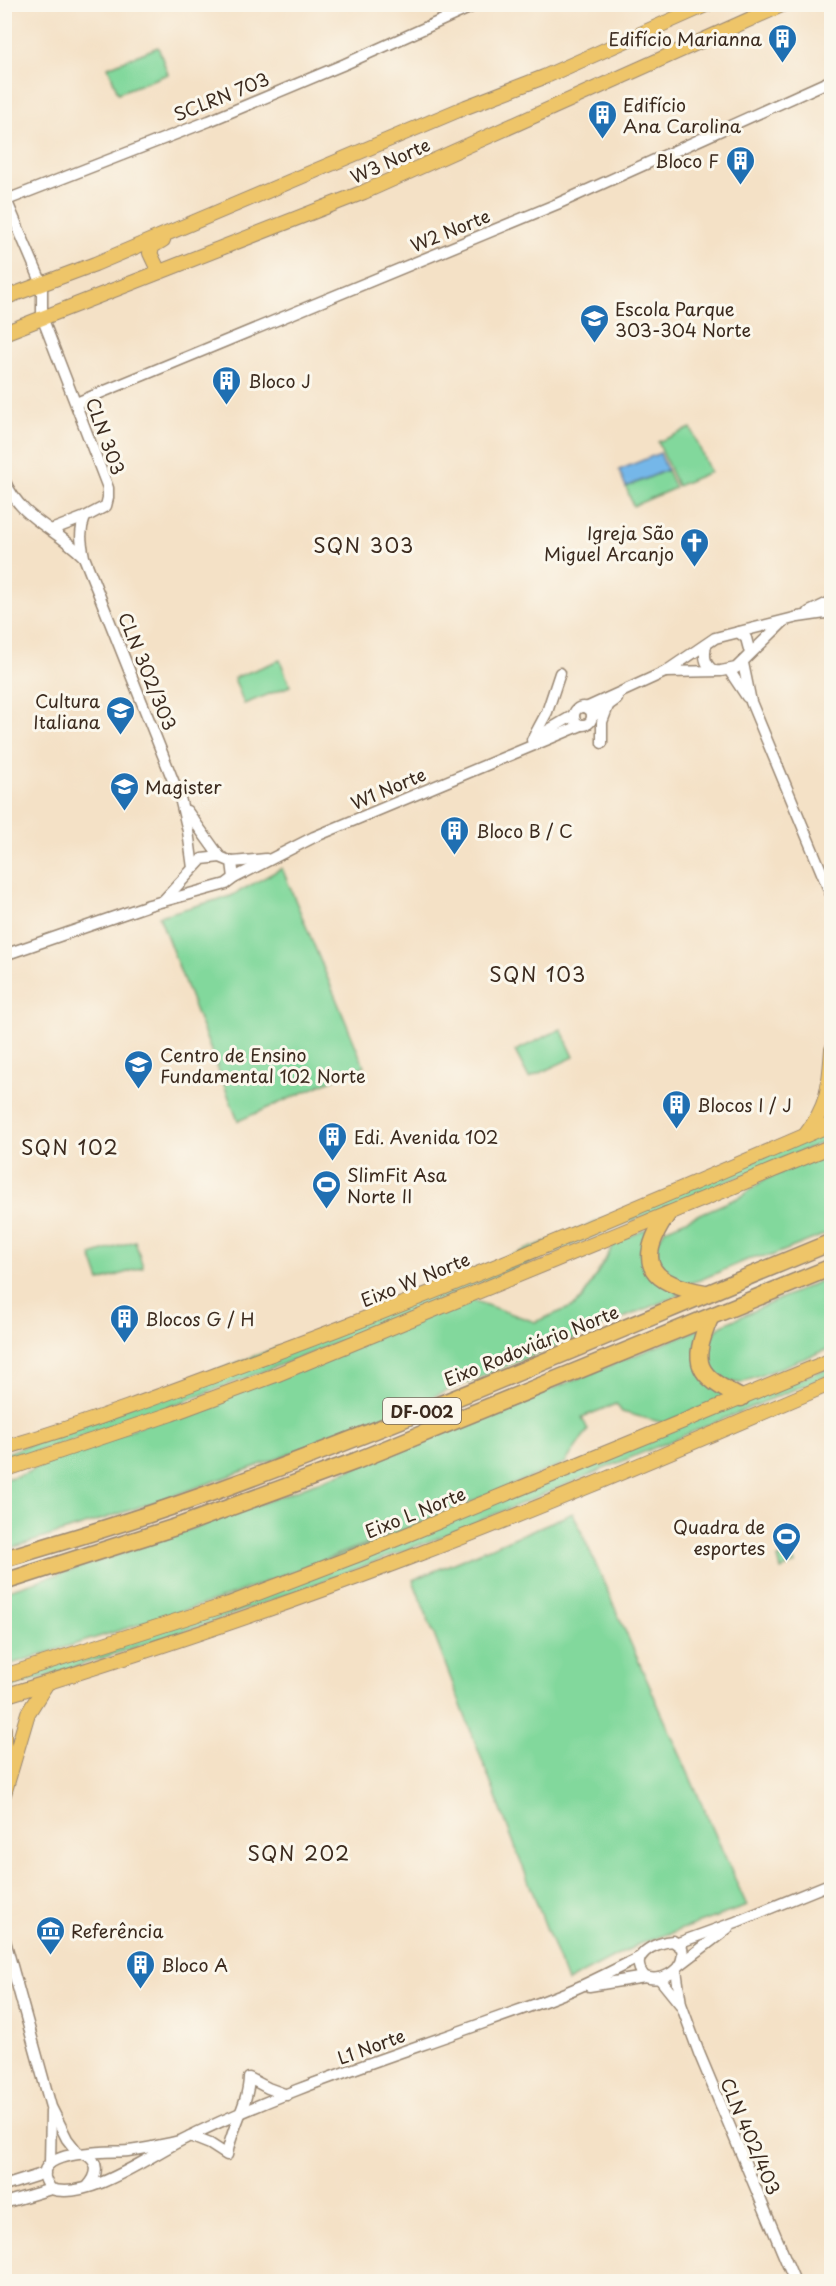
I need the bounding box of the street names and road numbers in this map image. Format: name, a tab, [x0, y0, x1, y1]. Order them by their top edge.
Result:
street label: SCLRN 703	[169, 65, 273, 127]
street label: W3 Norte	[346, 130, 434, 190]
street label: W2 Norte	[406, 202, 494, 258]
street label: CLN 303	[80, 394, 132, 478]
street label: CLN 302/303	[112, 608, 184, 734]
street label: W1 Norte	[346, 760, 430, 816]
street label: Eixo W Norte	[356, 1245, 474, 1313]
street label: Eixo Rodoviário Norte	[440, 1298, 622, 1392]
road number: DF-002	[383, 1398, 461, 1424]
street label: Eixo L Norte	[361, 1480, 469, 1544]
street label: L1 Norte	[333, 2021, 409, 2071]
street label: CLN 402/403	[714, 2073, 788, 2199]

